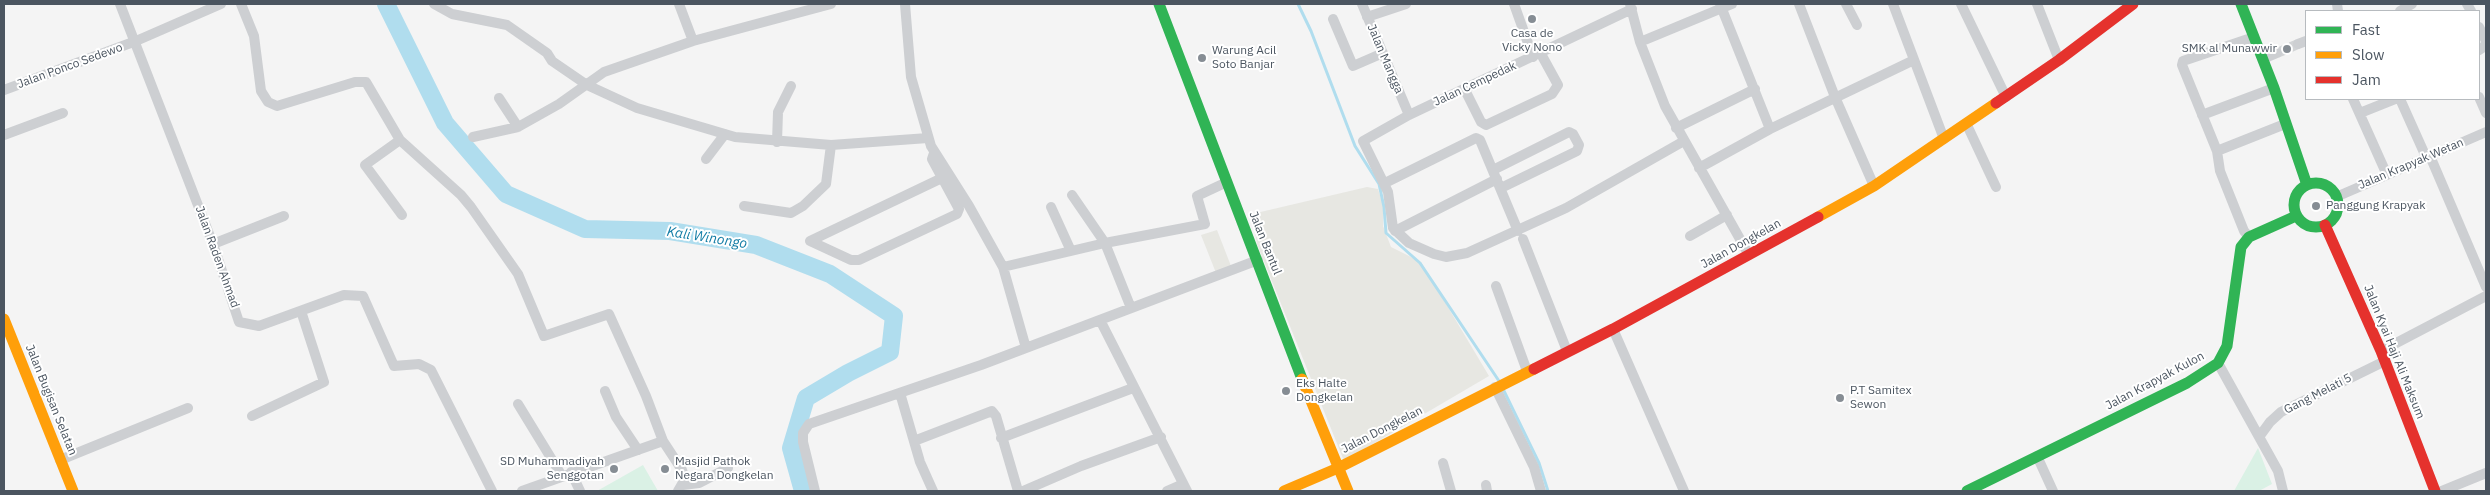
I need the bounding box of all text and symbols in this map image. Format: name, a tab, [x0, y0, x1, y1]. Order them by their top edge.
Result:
legend	[2305, 10, 2480, 100]
marker: Casa de Vicky Nono	[1526, 13, 1538, 25]
text: Fast	[2352, 20, 2380, 39]
street label: Jalan Mangga	[1364, 22, 1406, 96]
place label: Casa de Vicky Nono	[1502, 27, 1562, 55]
street label: Jalan Ponco Sedewo	[15, 40, 125, 92]
place label: SMK al Munawwir	[2182, 42, 2277, 56]
marker: SMK al Munawwir	[2281, 43, 2293, 55]
place label: Warung Acil Soto Banjar	[1212, 44, 1276, 72]
text: Slow	[2352, 45, 2385, 64]
marker: Warung Acil Soto Banjar	[1196, 52, 1208, 64]
street label: Jalan Cempedak	[1431, 59, 1519, 109]
text: Jam	[2352, 70, 2381, 89]
street label: Jalan Krapyak Wetan	[2356, 135, 2466, 193]
place label: Panggung Krapyak	[2326, 199, 2426, 213]
marker: Panggung Krapyak	[2310, 200, 2322, 212]
street label: Jalan Raden Ahmad	[192, 204, 242, 310]
street label: Jalan Bantul	[1246, 209, 1284, 277]
street label: Jalan Dongkelan	[1699, 216, 1783, 272]
water label: Kali Winongo	[666, 223, 748, 253]
street label: Jalan Kyai Haji Ali Maksum	[2360, 283, 2428, 421]
street label: Jalan Bugisan Selatan	[22, 342, 80, 458]
street label: Jalan Krapyak Kulon	[2103, 349, 2207, 413]
street label: Gang Melati 5	[2282, 371, 2354, 417]
place label: Eks Halte Dongkelan	[1296, 377, 1353, 405]
place label: P.T Samitex Sewon	[1850, 384, 1912, 412]
marker: Eks Halte Dongkelan	[1280, 385, 1292, 397]
marker: P.T Samitex Sewon	[1834, 392, 1846, 404]
street label: Jalan Dongkelan	[1339, 403, 1425, 457]
place label: SD Muhammadiyah Senggotan	[500, 455, 604, 483]
place label: Masjid Pathok Negara Dongkelan	[675, 455, 773, 483]
marker: SD Muhammadiyah Senggotan	[608, 463, 620, 475]
marker: Masjid Pathok Negara Dongkelan	[659, 463, 671, 475]

